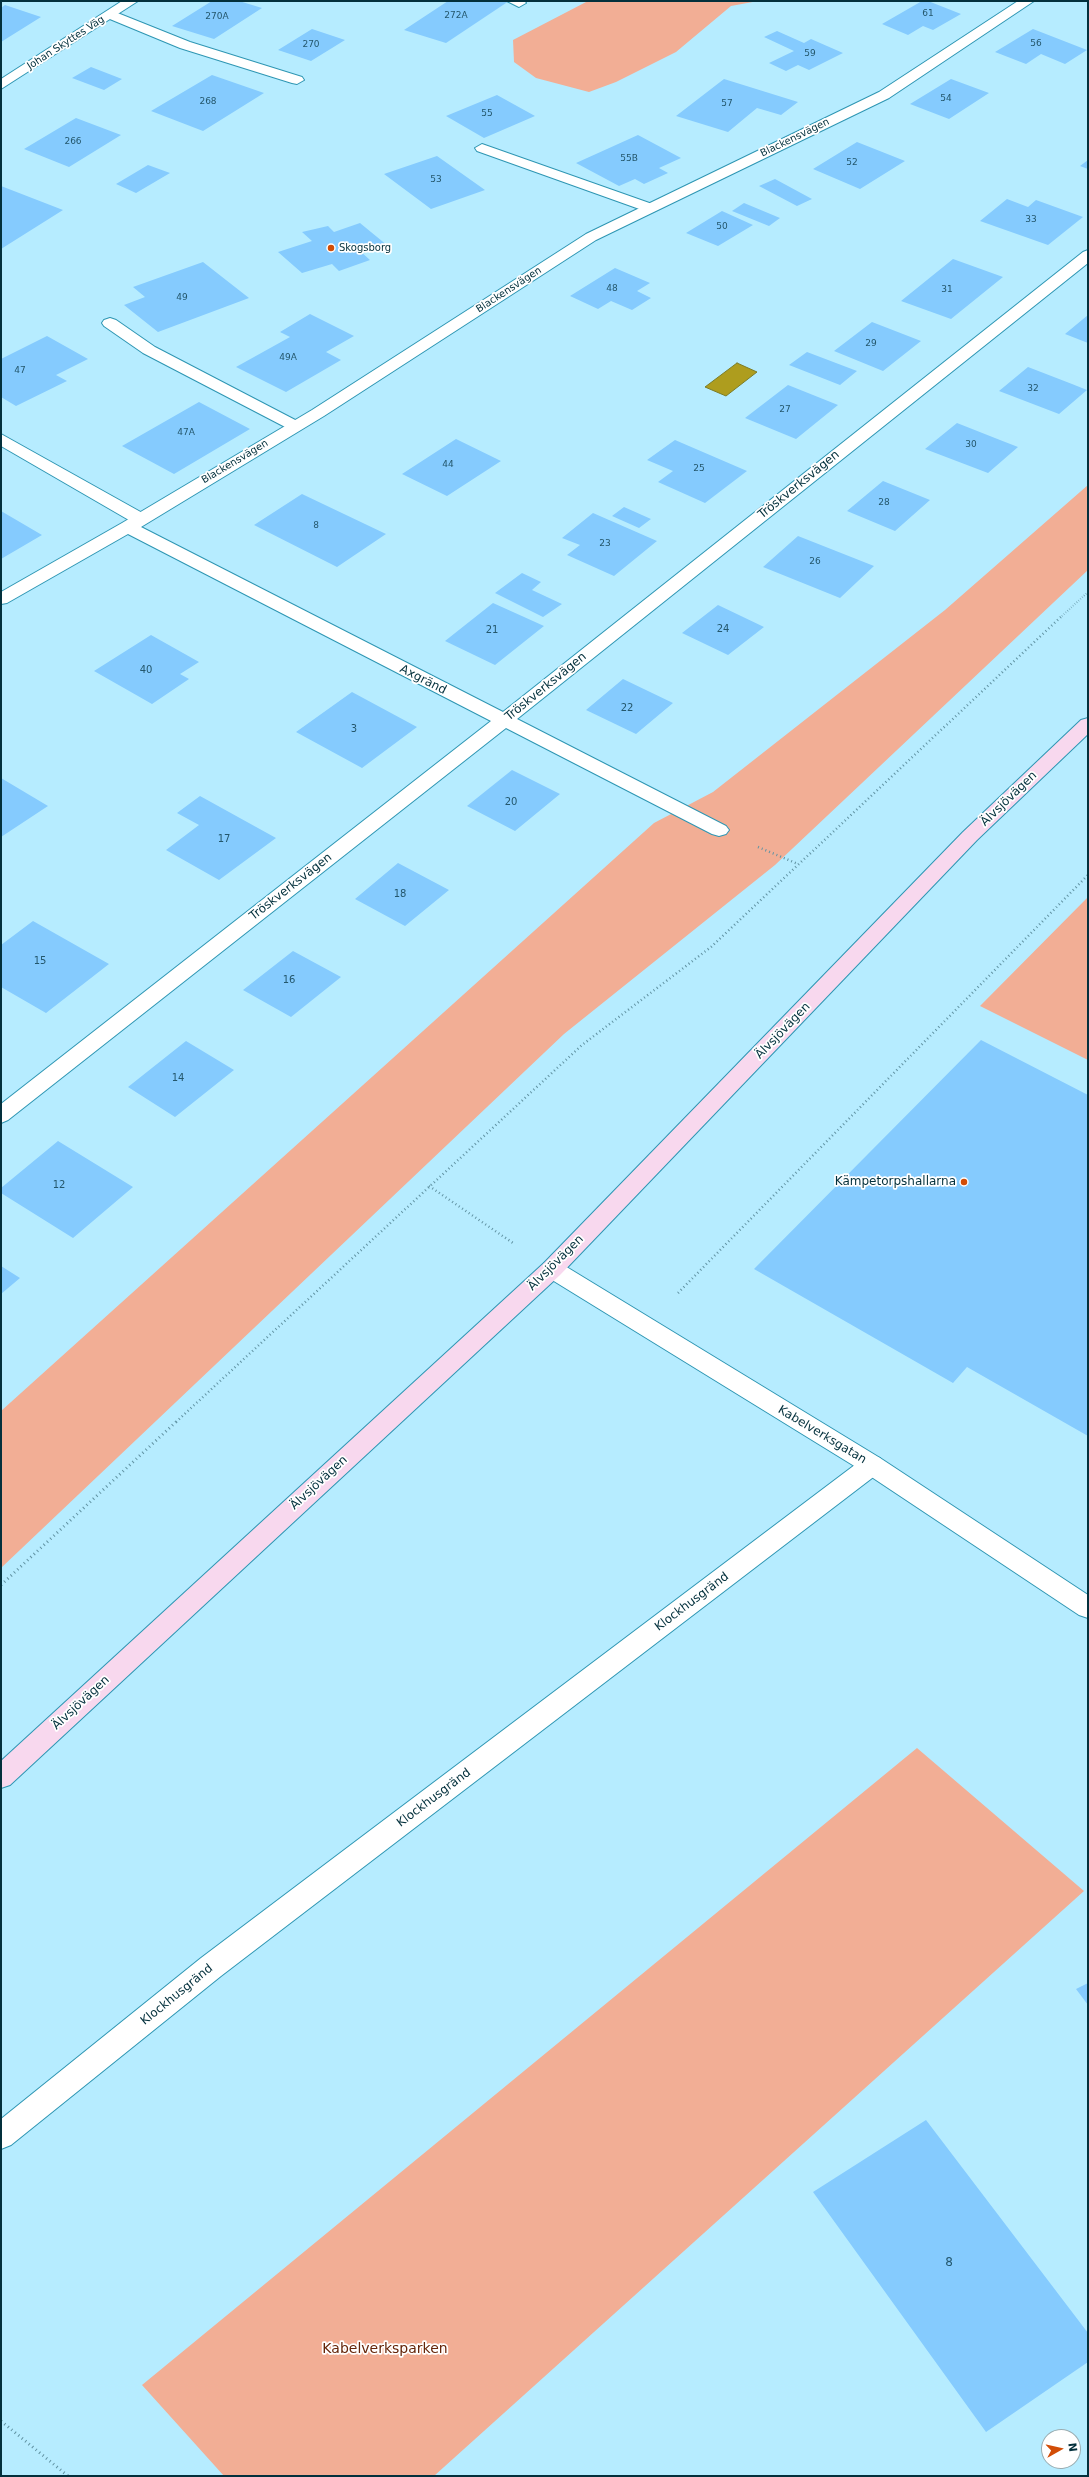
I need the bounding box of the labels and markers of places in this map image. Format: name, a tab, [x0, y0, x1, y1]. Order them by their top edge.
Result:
place label: Skogsborg	[339, 242, 391, 254]
marker: Skogsborg	[326, 243, 336, 253]
place label: Kämpetorpshallarna	[835, 1175, 956, 1189]
marker: Kämpetorpshallarna	[959, 1177, 969, 1187]

